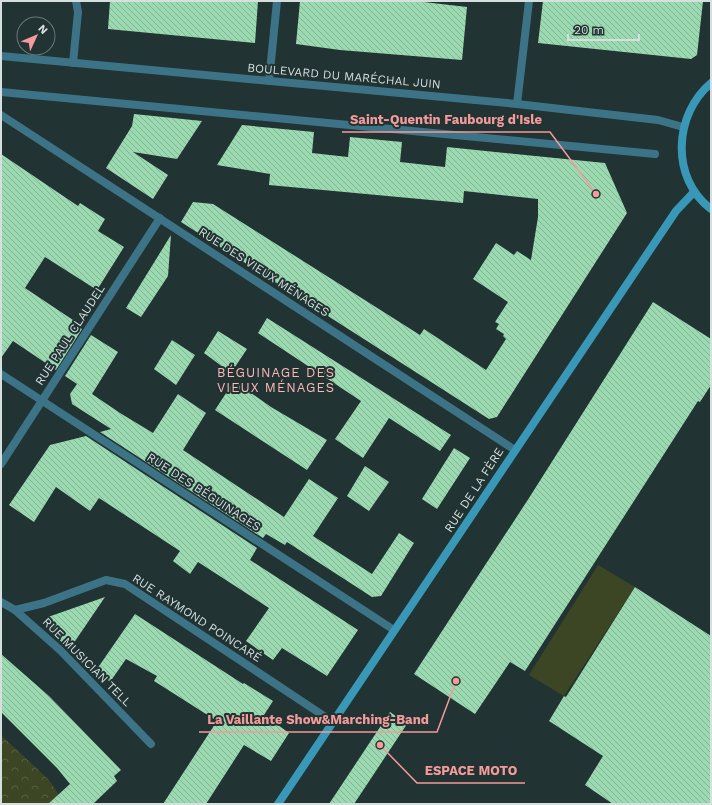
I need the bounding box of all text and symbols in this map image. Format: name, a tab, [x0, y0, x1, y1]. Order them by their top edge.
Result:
north arrow	[16, 16, 56, 56]
scale bar	[568, 16, 639, 42]
text: N	[35, 22, 50, 37]
text: 20 m	[574, 23, 604, 37]
street label: BOULEVARD DU MARÉCHAL JUIN	[247, 61, 441, 91]
callout: Saint-Quentin Faubourg d'Isle	[342, 107, 550, 132]
text: Saint-Quentin Faubourg d'Isle	[350, 112, 542, 127]
street label: RUE DES VIEUX MÉNAGES	[196, 224, 332, 320]
street label: RUE PAUL CLAUDEL	[32, 282, 108, 388]
district label: BÉGUINAGE DES VIEUX MÉNAGES	[217, 364, 335, 395]
street label: RUE DE LA FÈRE	[441, 445, 507, 535]
street label: RUE DES BÉGUINAGES	[144, 450, 264, 534]
street label: RUE RAYMOND POINCARÉ	[130, 571, 264, 665]
street label: RUE MUSICIAN TELL	[40, 615, 134, 709]
callout: La Vaillante Show&Marching-Band	[199, 707, 437, 732]
text: La Vaillante Show&Marching-Band	[207, 712, 429, 727]
callout: ESPACE MOTO	[417, 758, 525, 783]
text: ESPACE MOTO	[425, 763, 517, 778]

